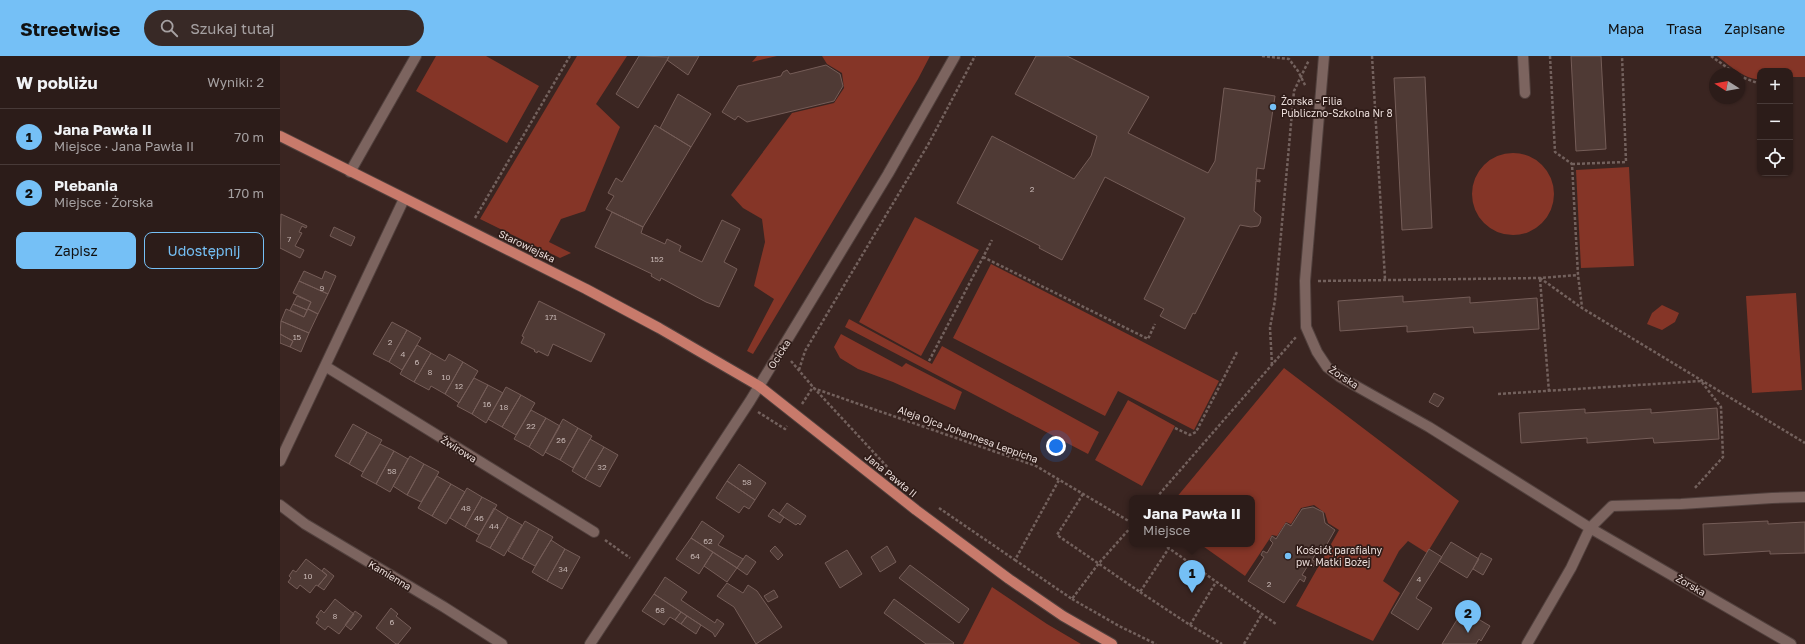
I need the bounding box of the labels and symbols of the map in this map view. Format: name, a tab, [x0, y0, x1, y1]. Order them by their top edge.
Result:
north arrow	[1709, 68, 1745, 104]
place label: Żorska - Filia Publiczno-Szkolna Nr 8	[1281, 94, 1393, 119]
marker: Żorska - Filia Publiczno-Szkolna Nr 8	[1268, 102, 1278, 112]
house number: 2	[1030, 184, 1035, 194]
street label: Starowiejska	[497, 227, 557, 265]
house number: 7	[287, 234, 291, 244]
house number: 152	[650, 254, 664, 264]
house number: 9	[320, 283, 325, 293]
house number: 171	[545, 312, 557, 322]
house number: 15	[293, 332, 302, 342]
house number: 2	[388, 337, 393, 347]
street label: Ocicka	[765, 337, 793, 371]
house number: 4	[401, 349, 406, 359]
house number: 6	[415, 357, 420, 367]
street label: Żorska	[1327, 362, 1361, 391]
house number: 8	[428, 367, 433, 377]
house number: 10	[442, 372, 450, 382]
house number: 12	[455, 381, 464, 391]
house number: 16	[483, 399, 492, 409]
house number: 18	[500, 402, 508, 412]
street label: Aleja Ojca Johannesa Leppicha	[896, 403, 1040, 465]
house number: 22	[526, 421, 536, 431]
street label: Żwirowa	[439, 433, 480, 465]
house number: 26	[556, 435, 566, 445]
your location	[1046, 436, 1066, 456]
street label: Jana Pawła II	[863, 450, 919, 500]
house number: 32	[597, 462, 607, 472]
house number: 58	[387, 466, 397, 476]
house number: 58	[742, 477, 752, 487]
house number: 48	[461, 503, 471, 513]
house number: 46	[474, 513, 484, 523]
house number: 44	[489, 521, 499, 531]
house number: 62	[703, 536, 713, 546]
place label: Kościół parafialny pw. Matki Bożej	[1296, 544, 1383, 568]
house number: 64	[690, 551, 700, 561]
marker: Kościół parafialny pw. Matki Bożej	[1283, 551, 1293, 561]
street label: Kamienna	[366, 558, 414, 592]
pin: 1	[1179, 560, 1205, 593]
house number: 34	[558, 564, 568, 574]
house number: 10	[304, 571, 312, 581]
street label: Żorska	[1674, 571, 1708, 598]
house number: 4	[1417, 574, 1422, 584]
house number: 2	[1267, 579, 1272, 589]
pin: 2	[1455, 600, 1481, 633]
house number: 68	[655, 605, 665, 615]
house number: 8	[333, 611, 338, 621]
house number: 6	[390, 617, 395, 627]

